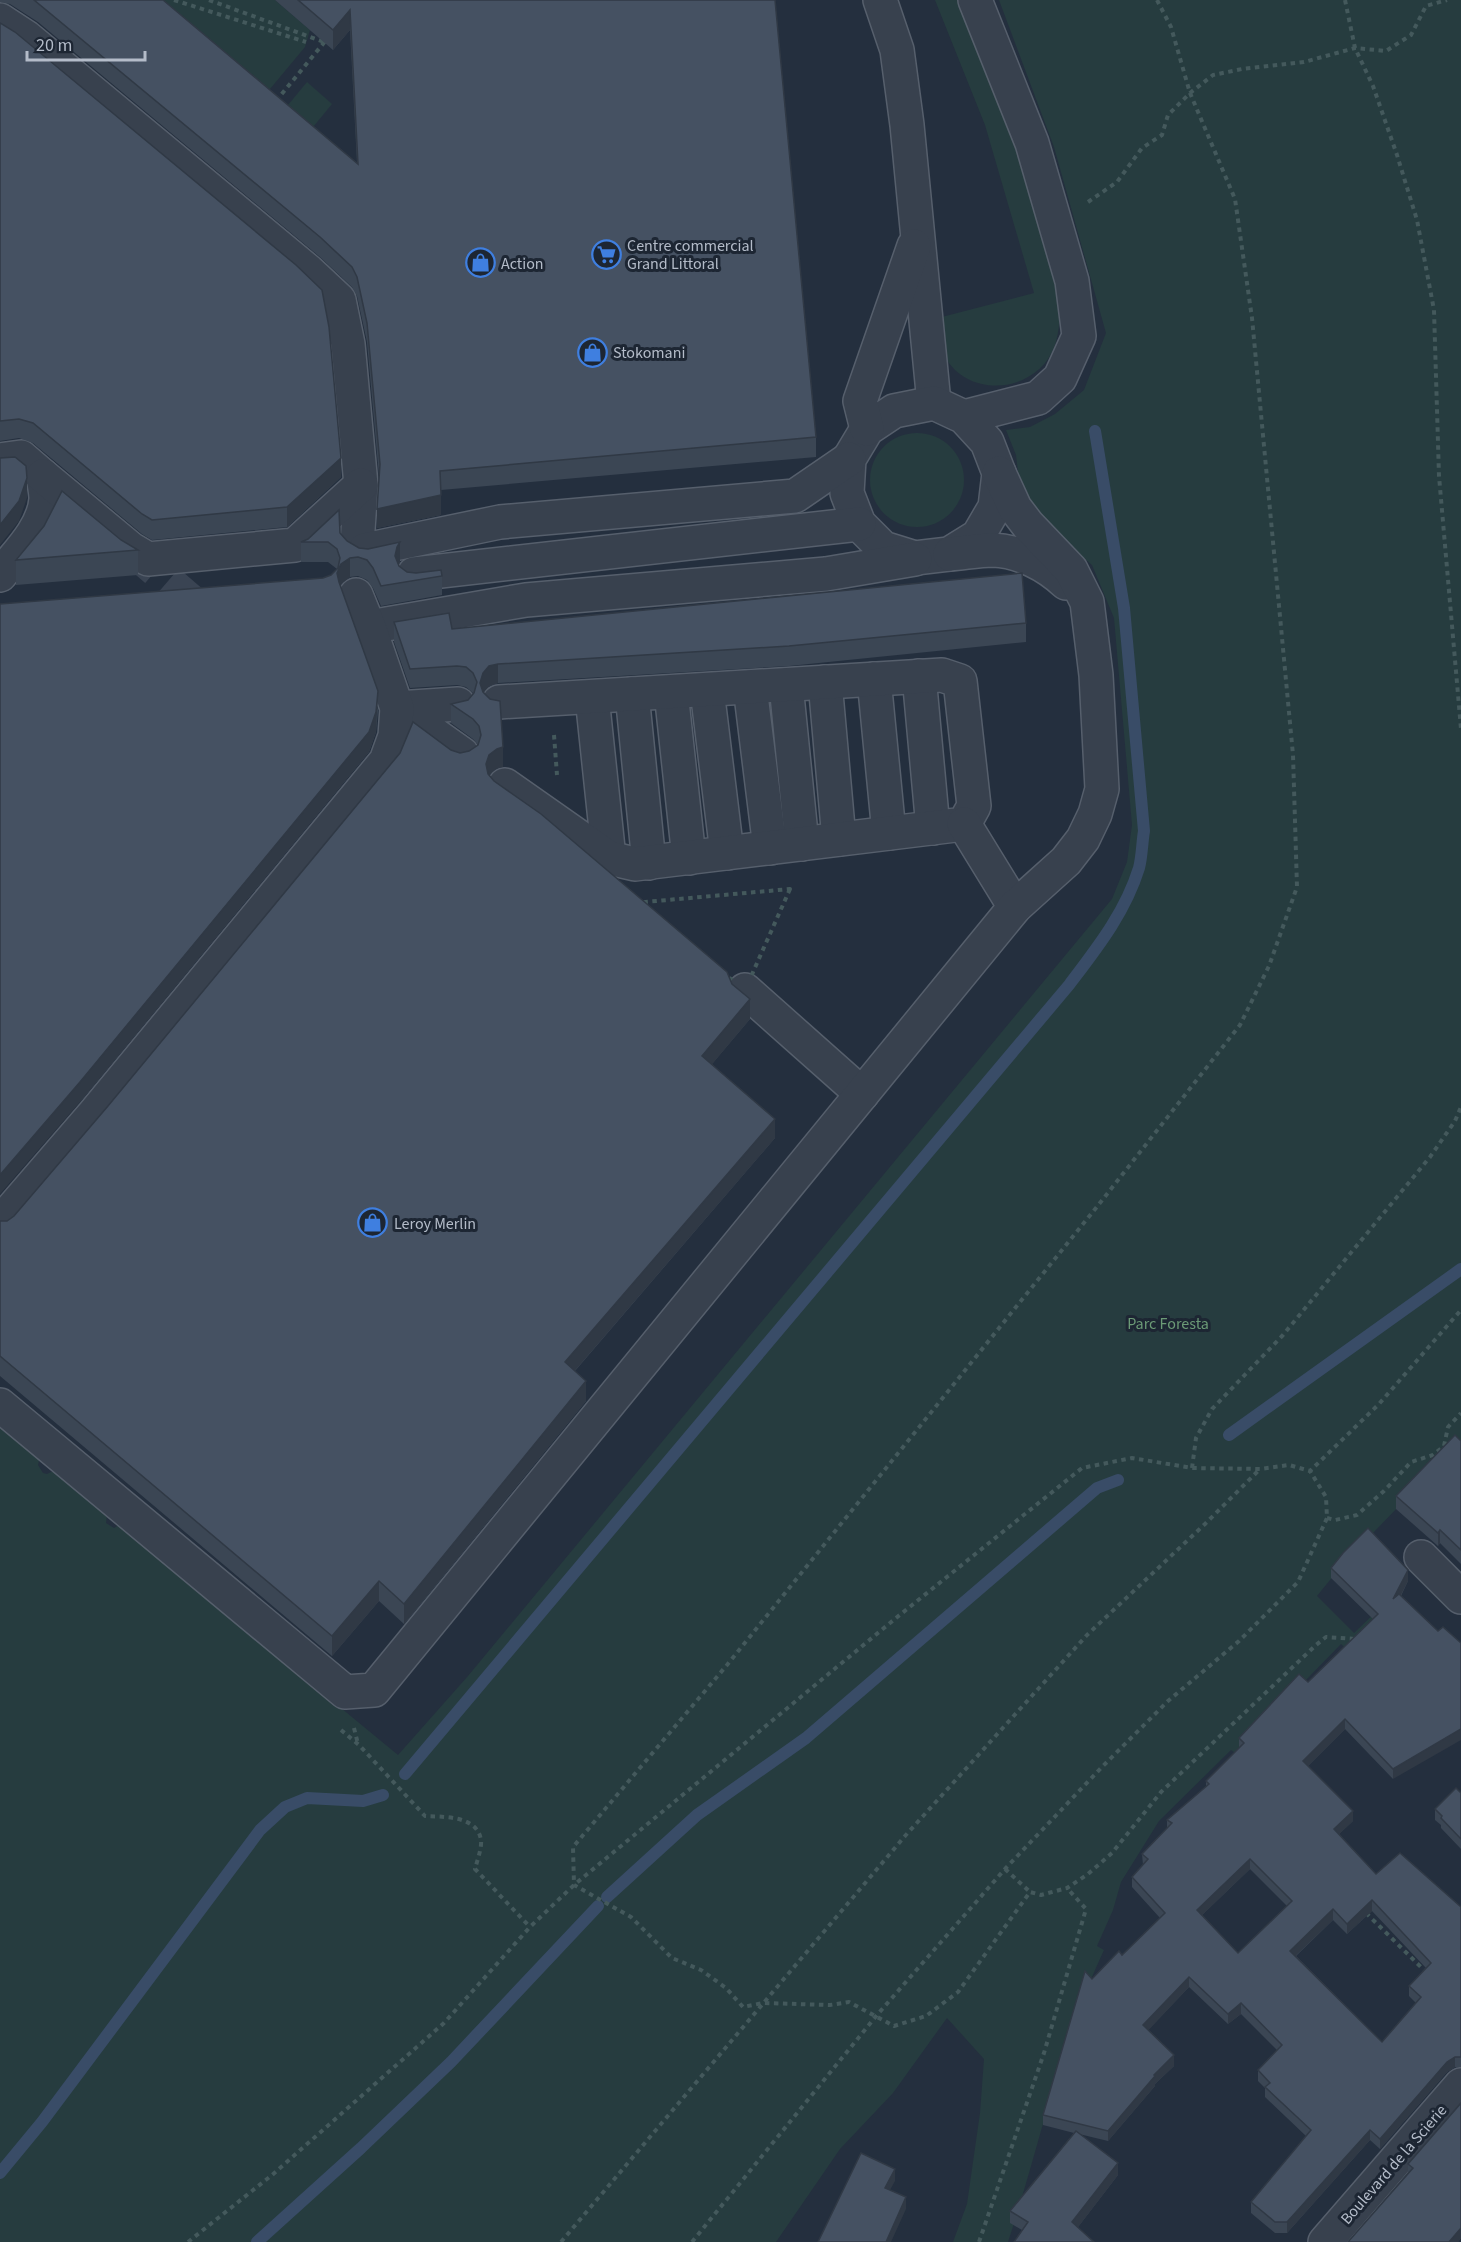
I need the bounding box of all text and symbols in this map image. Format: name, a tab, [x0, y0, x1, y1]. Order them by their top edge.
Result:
scale bar	[27, 24, 146, 62]
text: 20 m	[36, 33, 72, 58]
place label: Centre commercial Grand Littoral	[627, 235, 754, 275]
supermarket icon: Centre commercial Grand Littoral	[590, 238, 622, 270]
shop icon: Action	[464, 247, 496, 279]
place label: Action	[501, 253, 544, 275]
shop icon: Stokomani	[576, 336, 608, 368]
place label: Stokomani	[613, 342, 685, 364]
shop icon: Leroy Merlin	[357, 1207, 389, 1239]
place label: Leroy Merlin	[394, 1213, 476, 1235]
park label: Parc Foresta	[1127, 1313, 1209, 1335]
street label: Boulevard de la Scierie	[1336, 2100, 1452, 2229]

